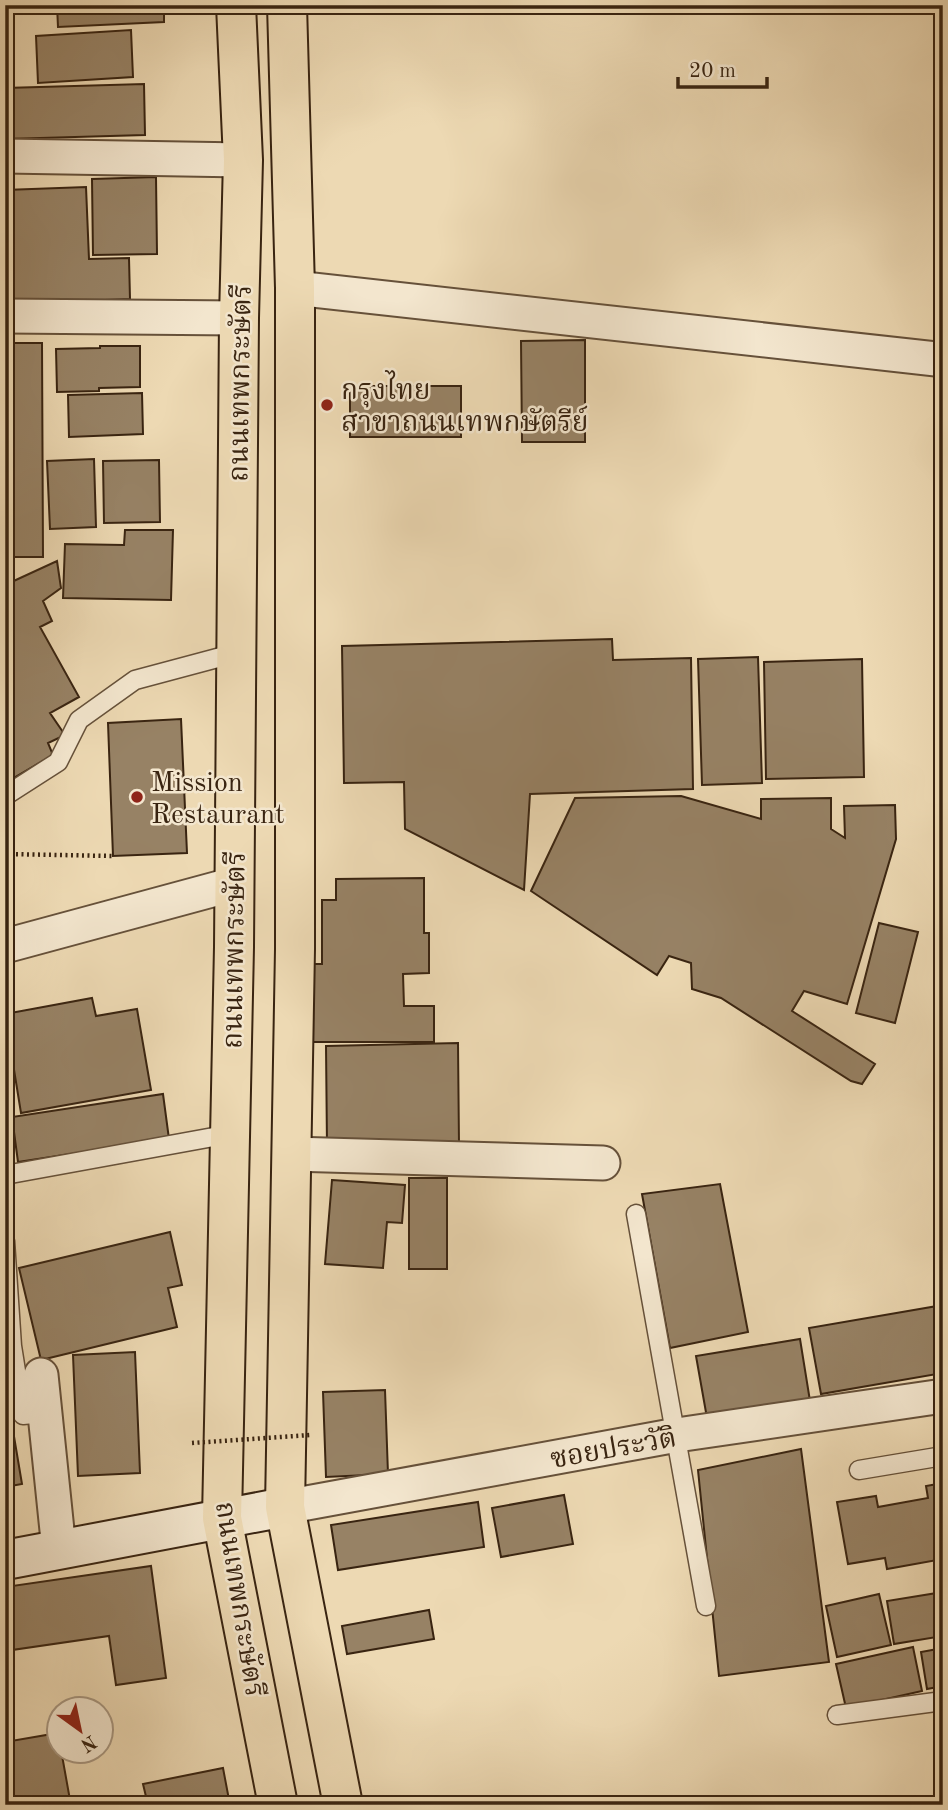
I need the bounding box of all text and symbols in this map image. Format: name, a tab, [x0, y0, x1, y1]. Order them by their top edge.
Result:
scale bar	[678, 46, 768, 90]
text: 20 m	[689, 61, 736, 82]
street label: ถนนเทพกระษัตรี	[223, 284, 258, 482]
place label: กรุงไทย สาขาถนนเทพกษัตรีย์	[341, 370, 588, 438]
marker: กรุงไทย สาขาถนนเทพกษัตรีย์	[319, 397, 335, 413]
place label: Mission Restaurant	[151, 770, 285, 830]
marker: Mission Restaurant	[129, 789, 145, 805]
street label: ถนนเทพกระษัตรี	[217, 851, 252, 1049]
street label: ซอยประวัติ	[548, 1422, 679, 1475]
street label: ถนนเทพกระษัตรี	[209, 1499, 270, 1699]
north arrow	[46, 1694, 116, 1764]
text: N	[76, 1730, 99, 1754]

